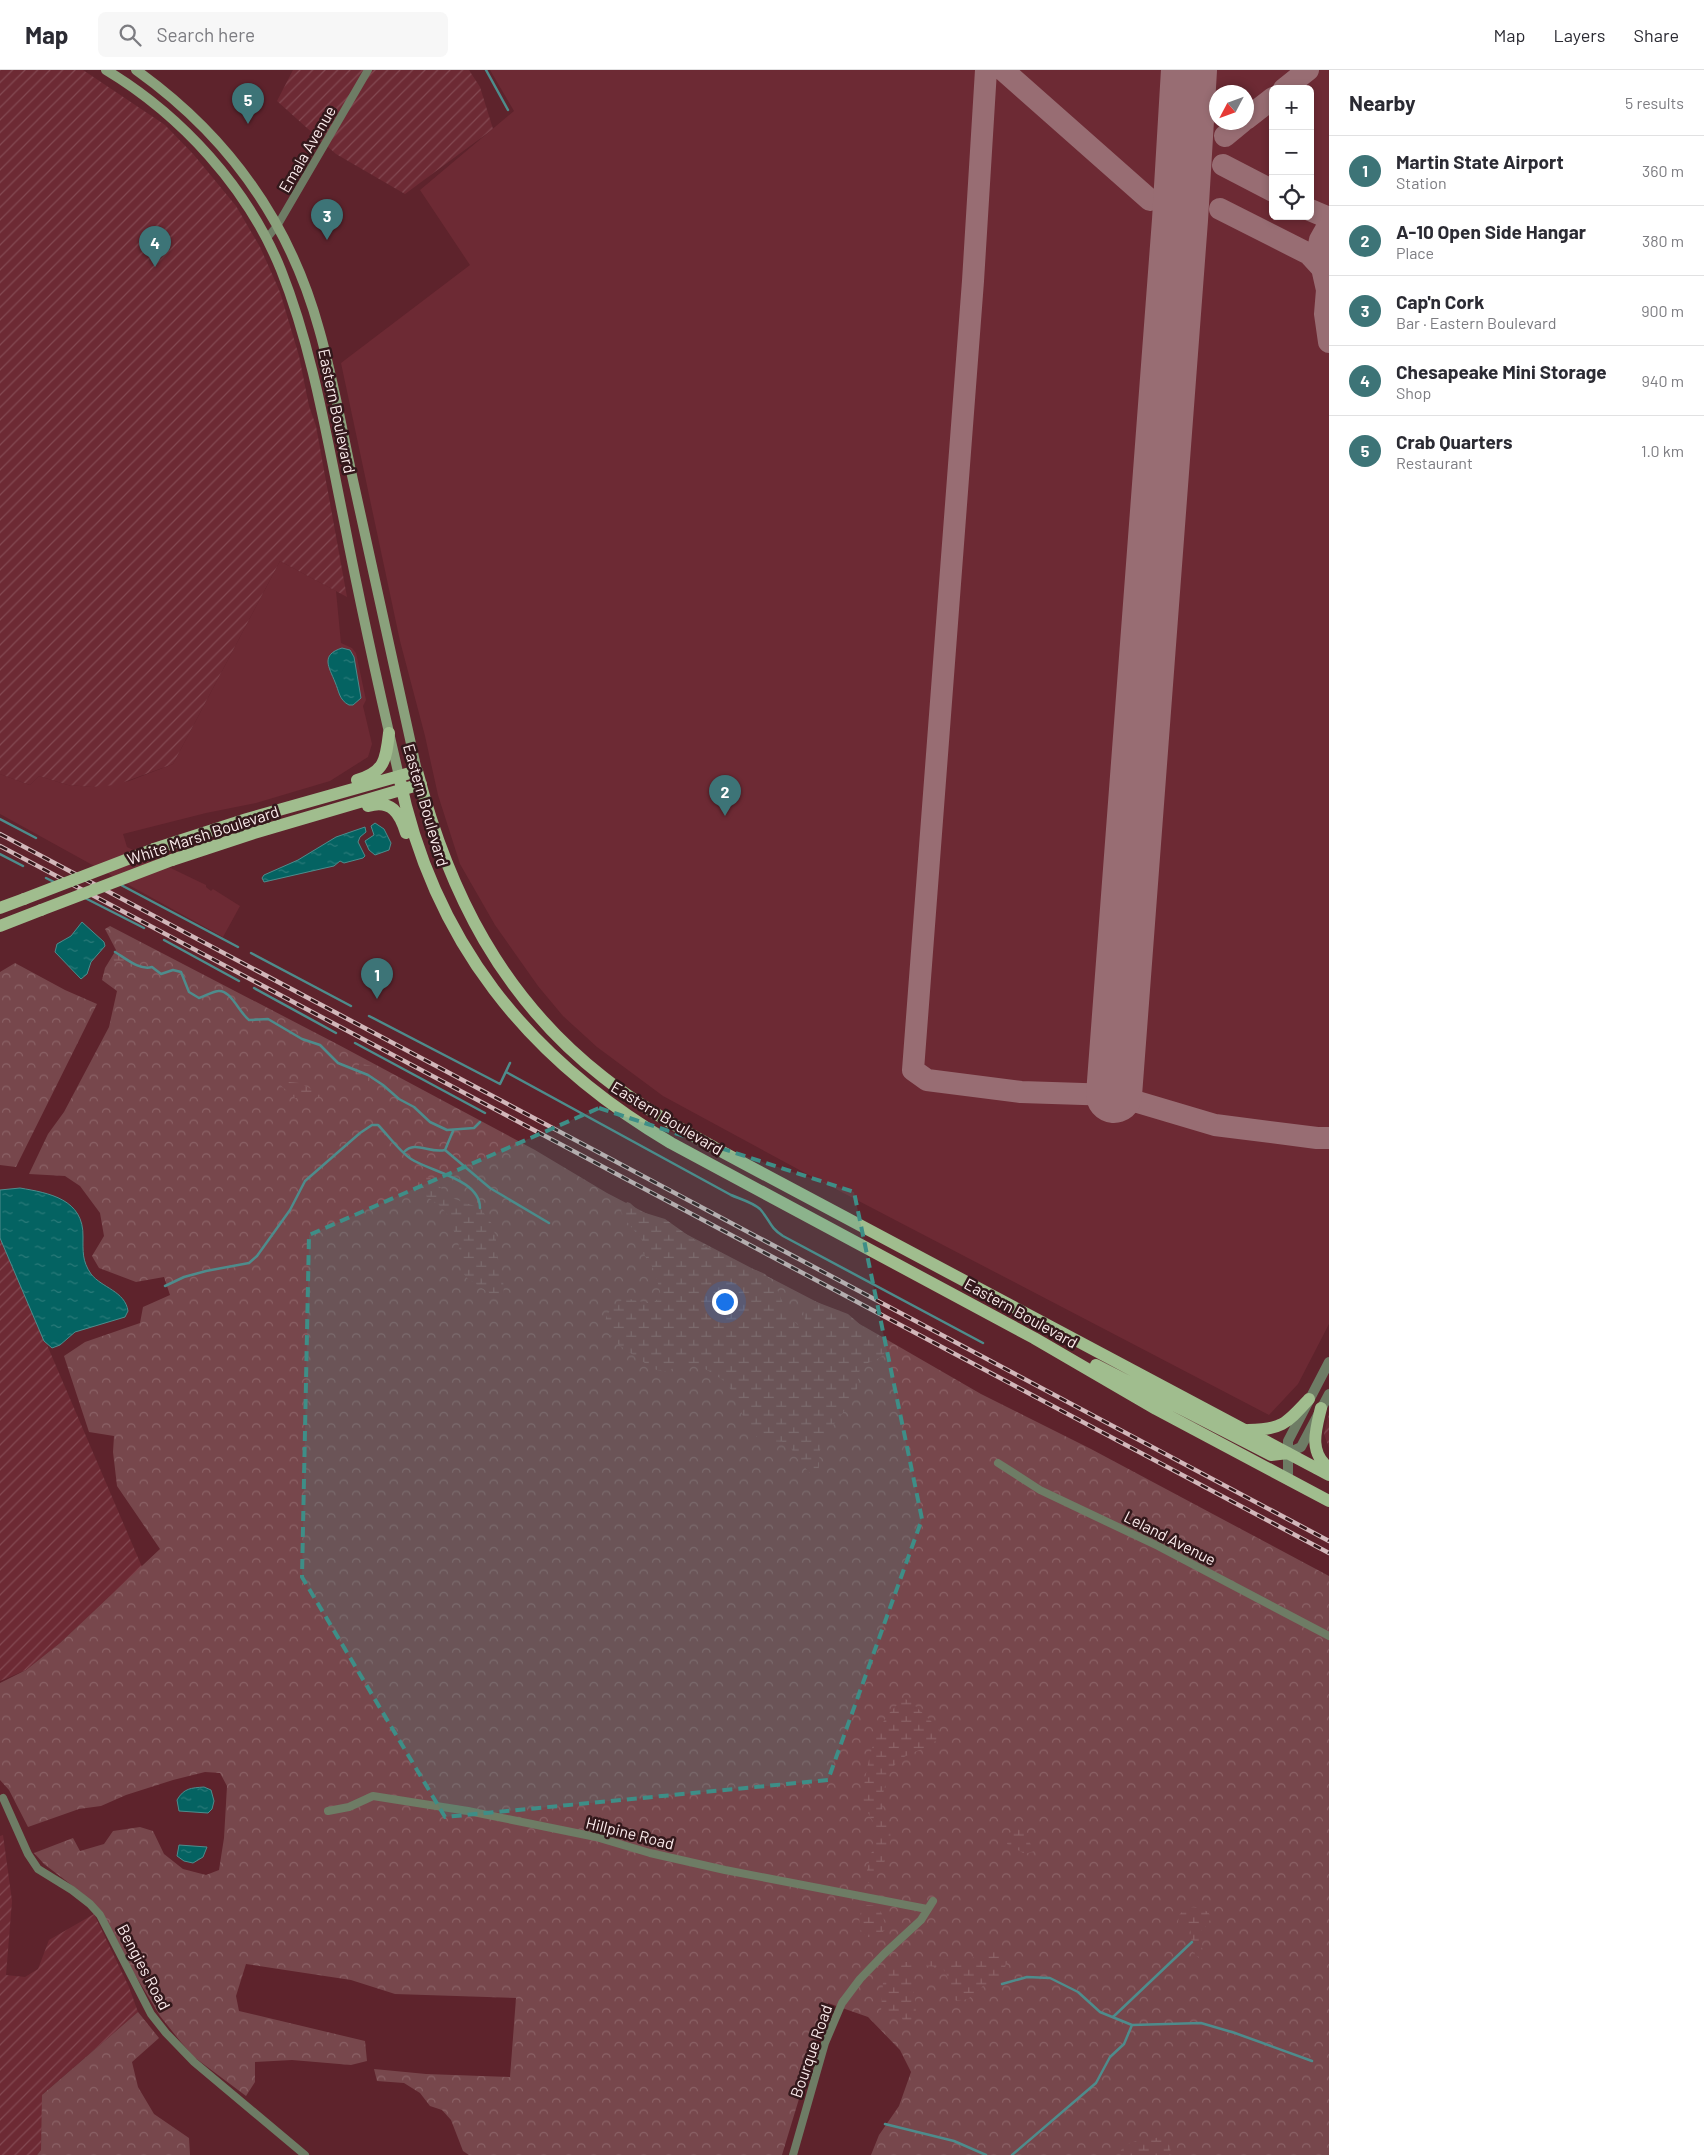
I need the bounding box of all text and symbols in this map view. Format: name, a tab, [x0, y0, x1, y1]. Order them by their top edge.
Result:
search box	[98, 12, 448, 57]
text: Map	[25, 20, 68, 49]
icon: search	[116, 21, 144, 49]
text: Search here	[156, 23, 255, 46]
text: Map	[1493, 24, 1525, 46]
text: Layers	[1553, 24, 1606, 46]
text: Share	[1634, 24, 1679, 46]
pin: 5	[232, 83, 264, 124]
north arrow	[1209, 85, 1254, 130]
map controls	[1269, 85, 1314, 220]
button: +	[1269, 85, 1314, 130]
text: Nearby	[1349, 90, 1415, 115]
text: 5 results	[1625, 93, 1684, 112]
street label: Emala Avenue	[274, 102, 339, 196]
button: −	[1269, 130, 1314, 175]
text: Martin State Airport	[1396, 150, 1564, 173]
text: 1	[1362, 161, 1368, 180]
text: 360 m	[1642, 161, 1684, 180]
text: Station	[1396, 173, 1447, 192]
button: locate	[1269, 175, 1314, 220]
pin: 3	[311, 199, 343, 240]
text: A-10 Open Side Hangar	[1396, 220, 1586, 243]
pin: 4	[139, 226, 171, 267]
text: 2	[1361, 231, 1369, 250]
text: 380 m	[1642, 231, 1684, 250]
text: Place	[1396, 243, 1434, 262]
text: Cap'n Cork	[1396, 290, 1484, 313]
text: 3	[1361, 301, 1369, 320]
text: 900 m	[1641, 301, 1684, 320]
text: Bar · Eastern Boulevard	[1396, 313, 1556, 332]
street label: Eastern Boulevard	[315, 347, 360, 475]
text: Chesapeake Mini Storage	[1396, 360, 1607, 383]
text: 4	[1360, 371, 1370, 390]
text: 940 m	[1641, 371, 1684, 390]
text: Shop	[1396, 383, 1431, 402]
text: Crab Quarters	[1396, 430, 1512, 453]
text: 5	[1361, 441, 1369, 460]
text: 1.0 km	[1641, 441, 1684, 460]
text: Restaurant	[1396, 453, 1473, 472]
street label: Eastern Boulevard	[400, 741, 453, 868]
pin: 2	[709, 775, 741, 816]
street label: White Marsh Boulevard	[125, 801, 281, 868]
pin: 1	[361, 958, 393, 999]
street label: Eastern Boulevard	[608, 1077, 726, 1158]
street label: Eastern Boulevard	[961, 1274, 1081, 1352]
your location	[712, 1289, 738, 1315]
street label: Leland Avenue	[1121, 1506, 1219, 1569]
street label: Hillpine Road	[584, 1812, 676, 1853]
street label: Bengies Road	[114, 1921, 175, 2013]
street label: Bourque Road	[786, 2002, 835, 2100]

